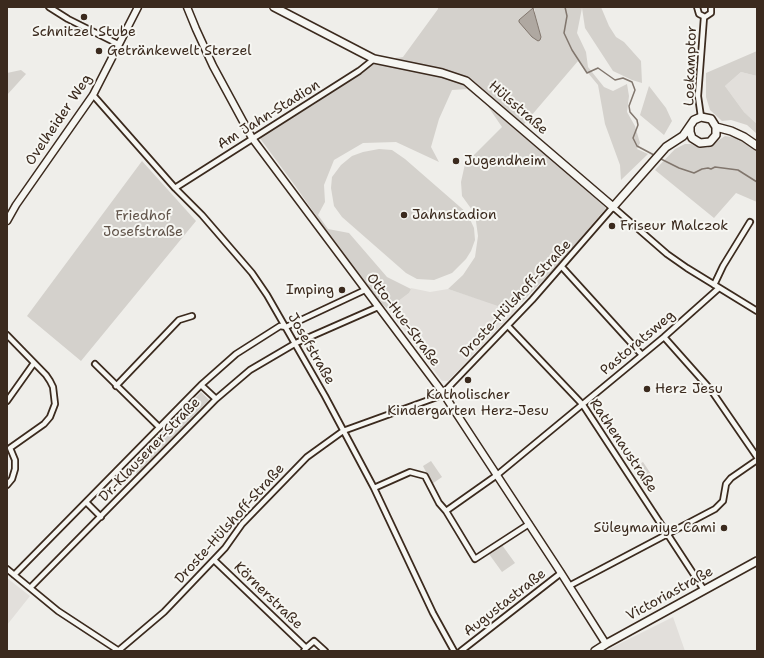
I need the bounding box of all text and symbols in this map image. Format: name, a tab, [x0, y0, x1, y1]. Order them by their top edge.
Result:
marker: Schnitzel Stube	[79, 12, 89, 22]
place label: Schnitzel Stube	[32, 24, 136, 40]
street label: Loekamptor	[681, 26, 701, 106]
place label: Getränkewelt Sterzel	[107, 43, 252, 59]
marker: Getränkewelt Sterzel	[94, 46, 104, 56]
street label: Ovelheider Weg	[22, 71, 96, 169]
street label: Am Jahn-Stadion	[215, 77, 323, 153]
street label: Hülsstraße	[485, 78, 551, 138]
place label: Jugendheim	[464, 153, 546, 169]
marker: Jugendheim	[451, 156, 461, 166]
place label: Jahnstadion	[412, 207, 497, 223]
park label: Friedhof Josefstraße	[103, 208, 183, 240]
marker: Jahnstadion	[399, 210, 409, 220]
place label: Friseur Malczok	[620, 218, 728, 234]
marker: Friseur Malczok	[607, 221, 617, 231]
street label: Droste-Hülshoff-Straße	[457, 236, 575, 362]
street label: Otto-Hue-Straße	[363, 270, 443, 370]
place label: Imping	[286, 282, 334, 298]
marker: Imping	[337, 285, 347, 295]
street label: Pastoratsweg	[597, 307, 679, 379]
street label: Josefstraße	[284, 310, 338, 388]
marker: Katholischer Kindergarten Herz-Jesu	[463, 375, 473, 385]
place label: Herz Jesu	[655, 381, 723, 397]
marker: Herz Jesu	[642, 384, 652, 394]
place label: Katholischer Kindergarten Herz-Jesu	[387, 387, 549, 420]
street label: Dr.-Klausener-Straße	[96, 394, 204, 506]
street label: Rathenaustraße	[586, 396, 660, 496]
street label: Droste-Hülshoff-Straße	[172, 461, 288, 587]
place label: Süleymaniye Cami	[594, 520, 716, 536]
marker: Süleymaniye Cami	[719, 523, 729, 533]
street label: Körnerstraße	[230, 559, 306, 633]
street label: Victoriastraße	[624, 563, 716, 625]
street label: Augustastraße	[461, 566, 549, 640]

